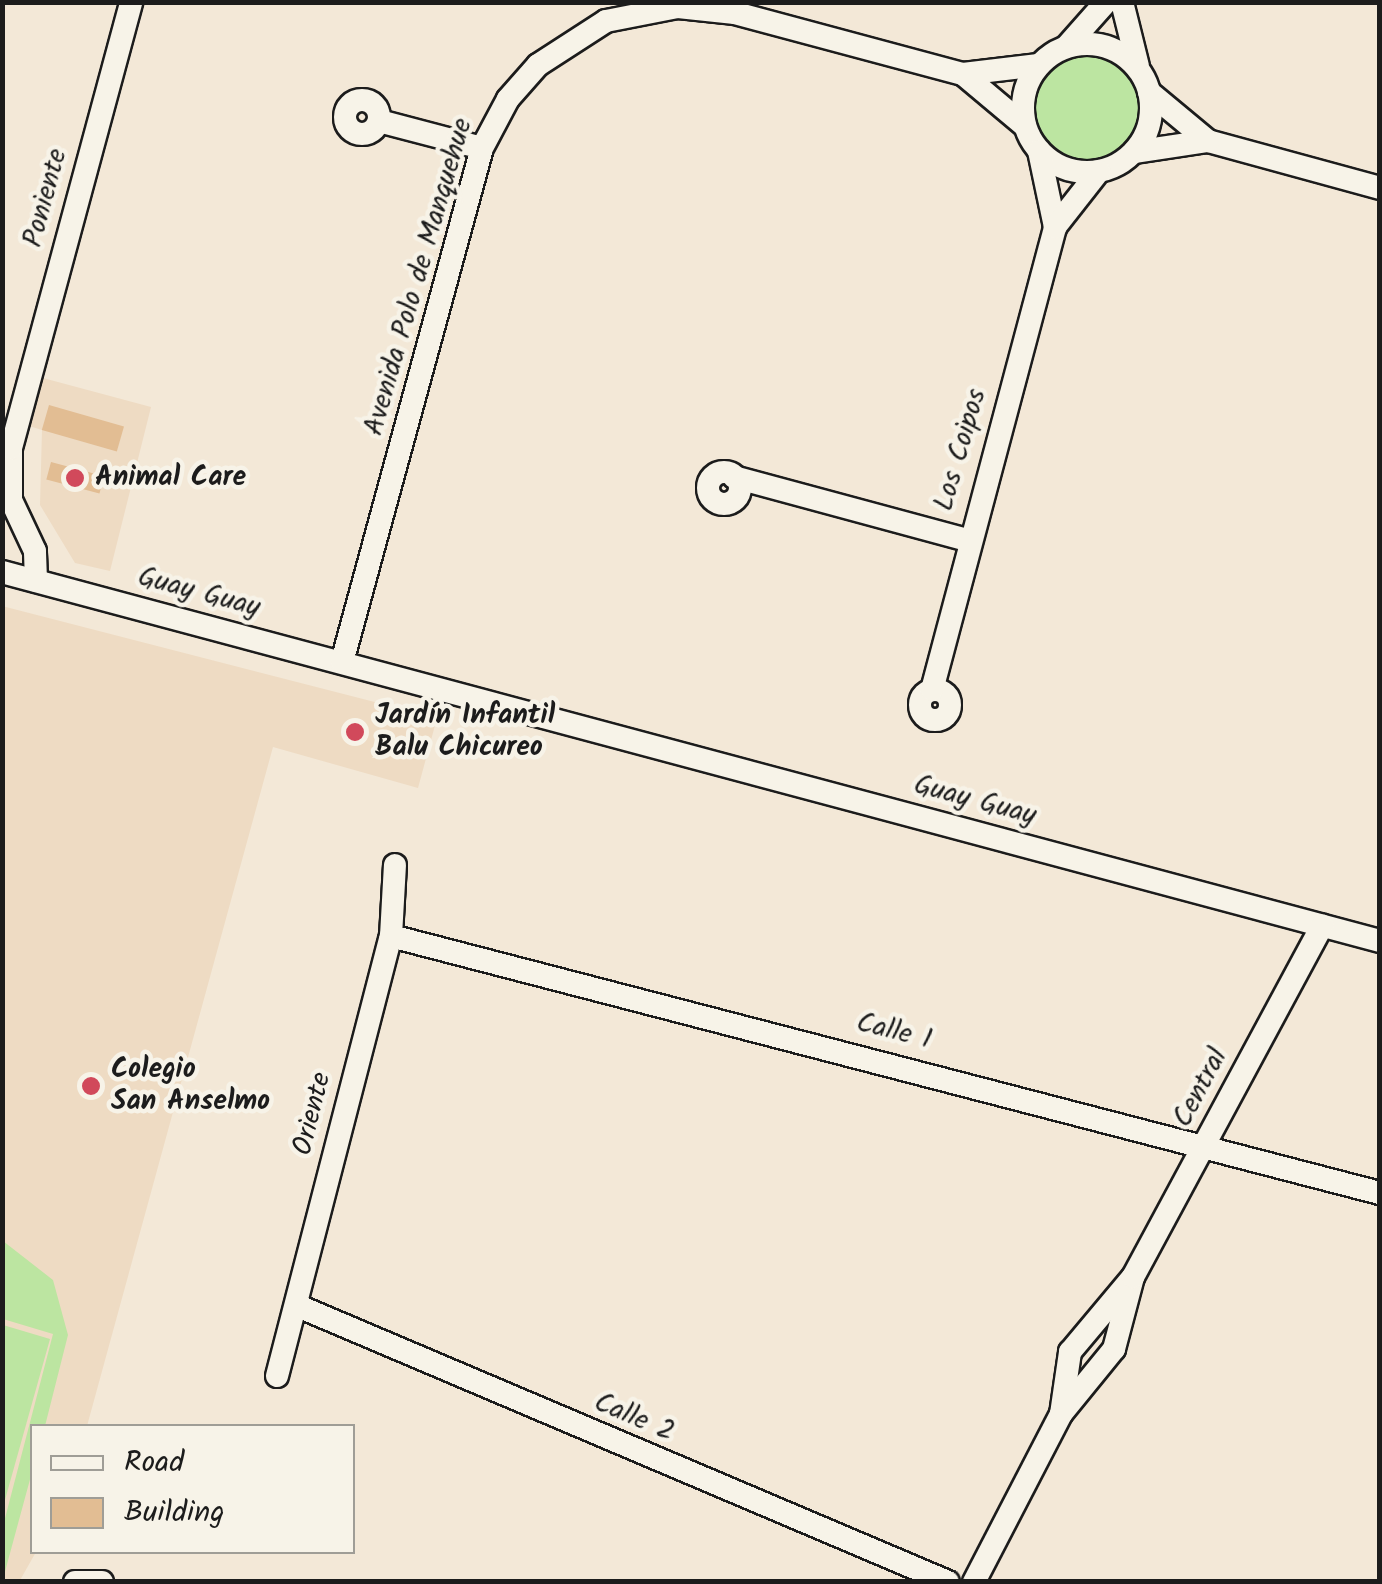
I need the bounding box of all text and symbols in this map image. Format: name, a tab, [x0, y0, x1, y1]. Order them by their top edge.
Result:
street label: Avenida Polo de Manquehue	[358, 115, 480, 439]
street label: Poniente	[17, 145, 75, 251]
street label: Los Coipos	[928, 385, 994, 515]
place label: Animal Care	[95, 461, 246, 495]
marker: Animal Care	[64, 467, 86, 489]
street label: Guay Guay	[134, 561, 264, 625]
place label: Jardín Infantil Balu Chicureo	[375, 699, 555, 765]
marker: Jardín Infantil Balu Chicureo	[344, 721, 366, 743]
street label: Guay Guay	[910, 769, 1040, 833]
street label: Calle 1	[853, 1006, 935, 1058]
street label: Central	[1166, 1043, 1236, 1133]
place label: Colegio San Anselmo	[111, 1053, 270, 1119]
street label: Oriente	[287, 1069, 339, 1159]
marker: Colegio San Anselmo	[80, 1075, 102, 1097]
street label: Calle 2	[589, 1386, 679, 1450]
legend	[30, 1424, 355, 1554]
text: Road	[124, 1439, 184, 1487]
text: Building	[124, 1489, 224, 1537]

